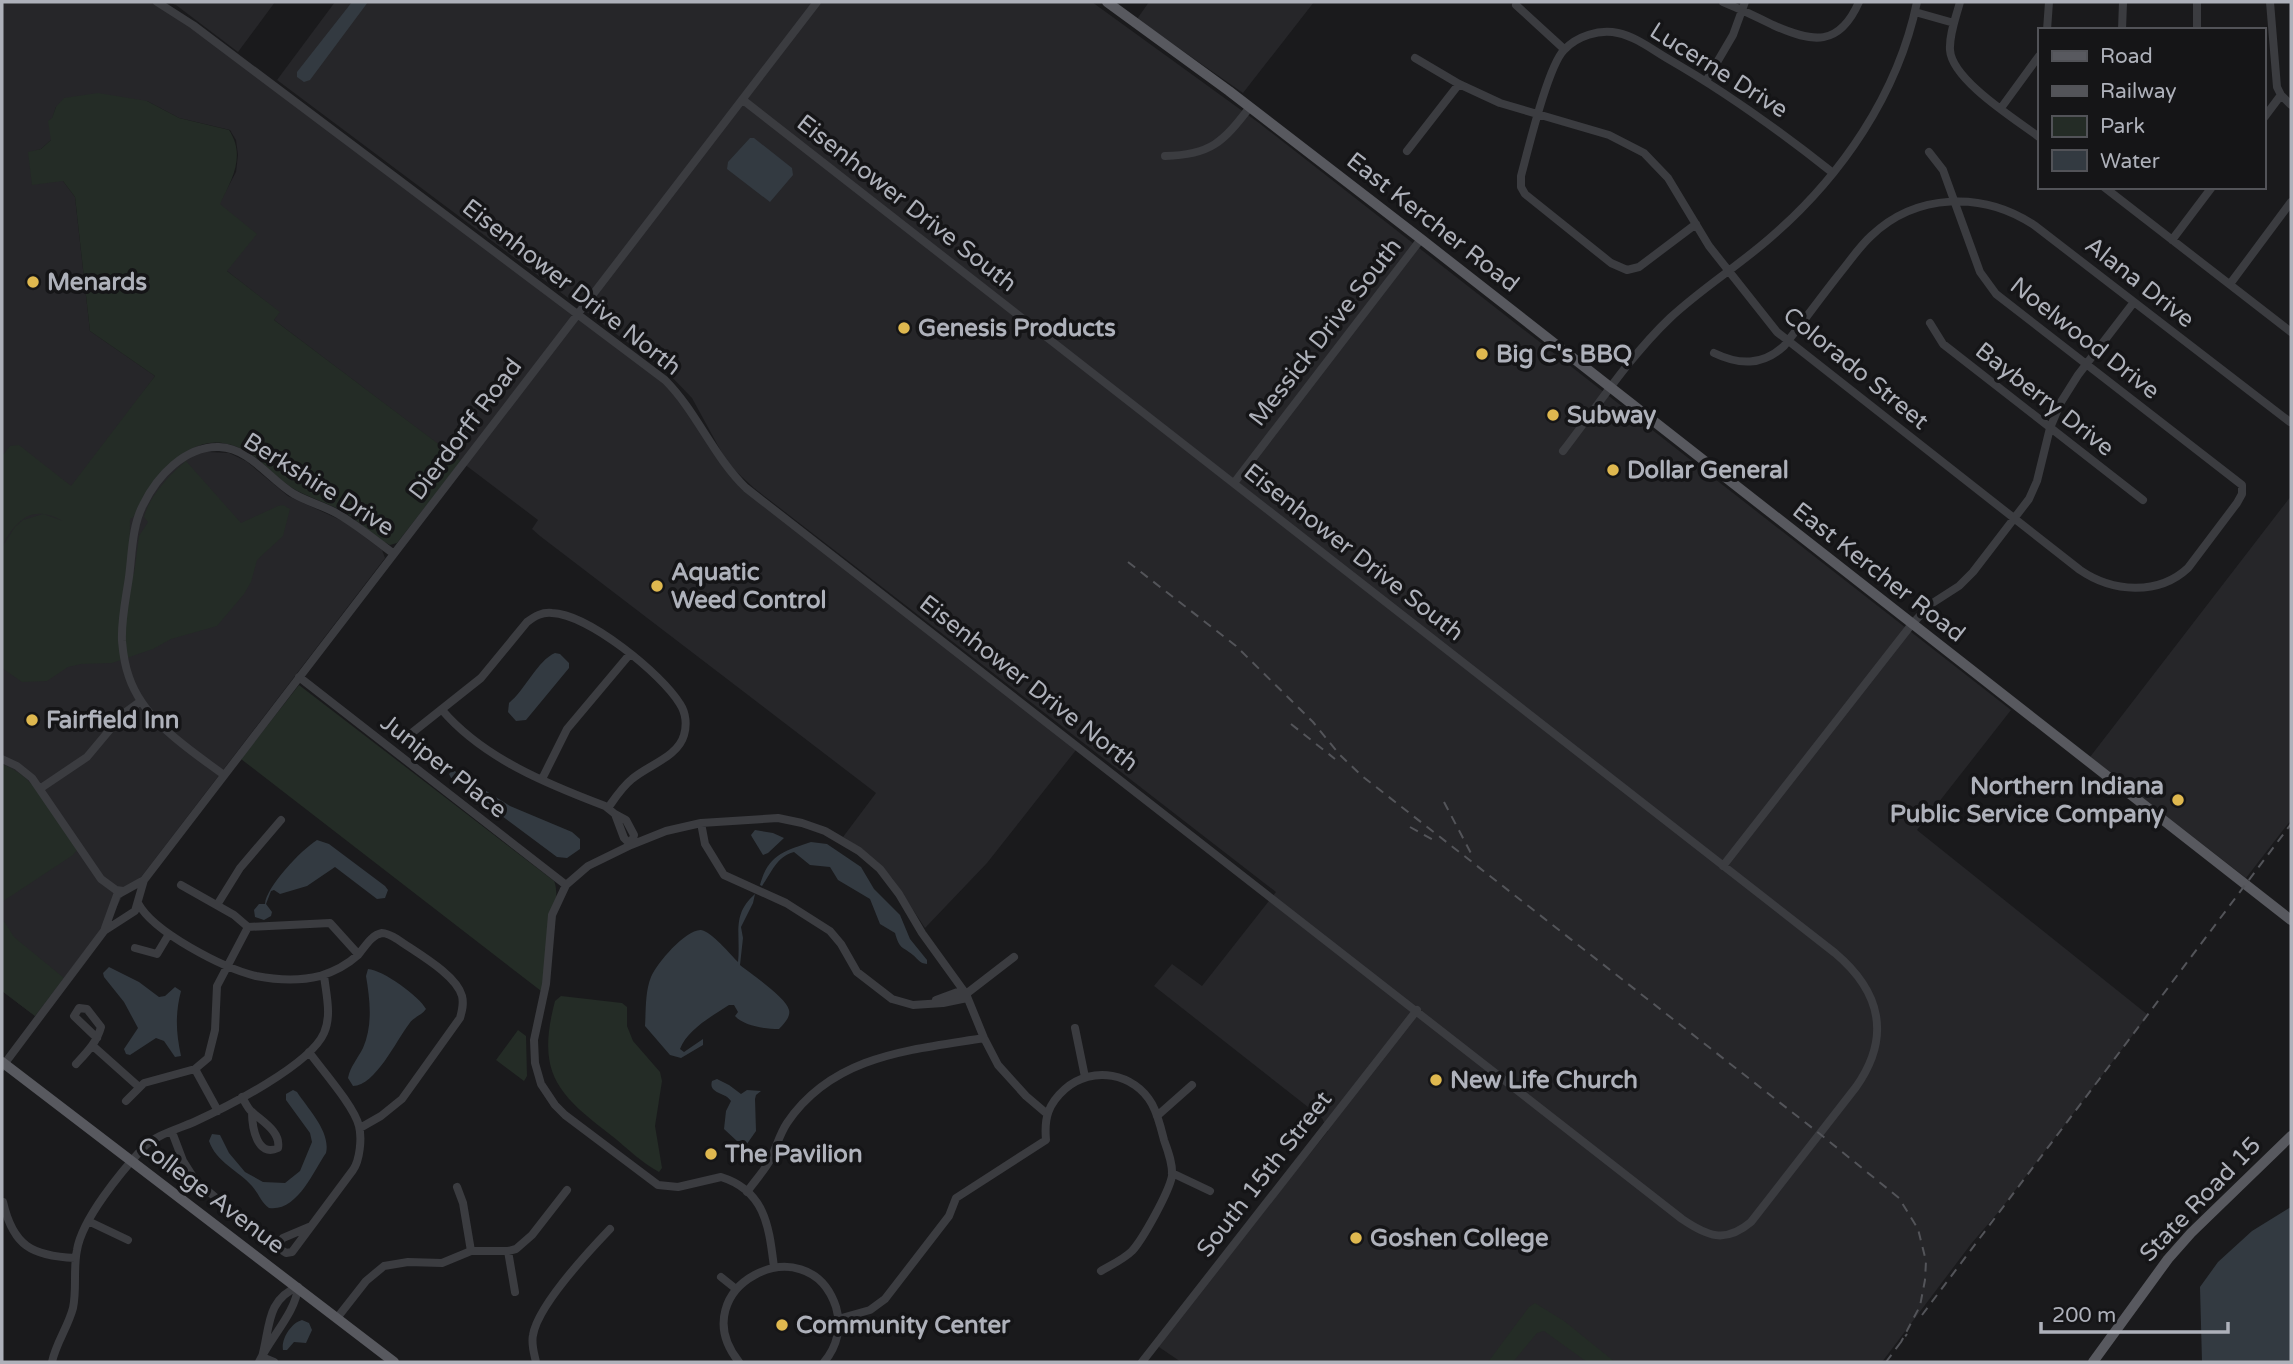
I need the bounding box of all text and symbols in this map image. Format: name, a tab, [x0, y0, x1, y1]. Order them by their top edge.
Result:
street label: Lucerne Drive	[1644, 16, 1793, 124]
legend	[2038, 28, 2265, 189]
text: Road	[2100, 44, 2153, 69]
text: Railway	[2100, 79, 2177, 104]
street label: Eisenhower Drive South	[791, 109, 1022, 298]
text: Park	[2100, 114, 2145, 139]
street label: East Kercher Road	[1341, 146, 1525, 299]
text: Water	[2100, 149, 2160, 174]
street label: Eisenhower Drive North	[456, 193, 687, 382]
street label: Alana Drive	[2079, 231, 2200, 334]
street label: Messick Drive South	[1243, 232, 1408, 432]
place label: Menards	[47, 268, 147, 297]
street label: Noelwood Drive	[2004, 271, 2165, 406]
marker: Menards	[25, 274, 41, 290]
street label: Colorado Street	[1777, 301, 1934, 436]
place label: Genesis Products	[918, 314, 1116, 343]
marker: Genesis Products	[896, 320, 912, 336]
street label: Bayberry Drive	[1970, 336, 2120, 463]
place label: Big C's BBQ	[1496, 340, 1632, 369]
marker: Big C's BBQ	[1474, 346, 1490, 362]
street label: Dierdorff Road	[403, 353, 528, 506]
place label: Subway	[1567, 401, 1656, 430]
marker: Subway	[1545, 407, 1561, 423]
street label: Berkshire Drive	[238, 427, 399, 542]
place label: Dollar General	[1627, 456, 1789, 485]
street label: Eisenhower Drive South	[1238, 458, 1469, 647]
marker: Dollar General	[1605, 462, 1621, 478]
street label: East Kercher Road	[1787, 496, 1971, 649]
place label: Aquatic Weed Control	[671, 558, 827, 615]
marker: Aquatic Weed Control	[649, 578, 665, 594]
street label: Eisenhower Drive North	[913, 589, 1144, 778]
place label: Fairfield Inn	[46, 706, 180, 735]
street label: Juniper Place	[375, 708, 513, 825]
marker: Fairfield Inn	[24, 712, 40, 728]
place label: Northern Indiana Public Service Company	[1890, 772, 2164, 829]
marker: Northern Indiana Public Service Company	[2170, 792, 2186, 808]
place label: New Life Church	[1450, 1066, 1638, 1095]
marker: New Life Church	[1428, 1072, 1444, 1088]
street label: South 15th Street	[1191, 1085, 1338, 1263]
street label: College Avenue	[131, 1130, 290, 1260]
street label: State Road 15	[2134, 1131, 2267, 1268]
place label: The Pavilion	[724, 1140, 863, 1169]
marker: The Pavilion	[703, 1146, 719, 1162]
place label: Goshen College	[1370, 1224, 1549, 1253]
marker: Goshen College	[1348, 1230, 1364, 1246]
scale bar	[2041, 1290, 2228, 1334]
text: 200 m	[2052, 1303, 2116, 1328]
place label: Community Center	[796, 1311, 1011, 1340]
marker: Community Center	[774, 1317, 790, 1333]

